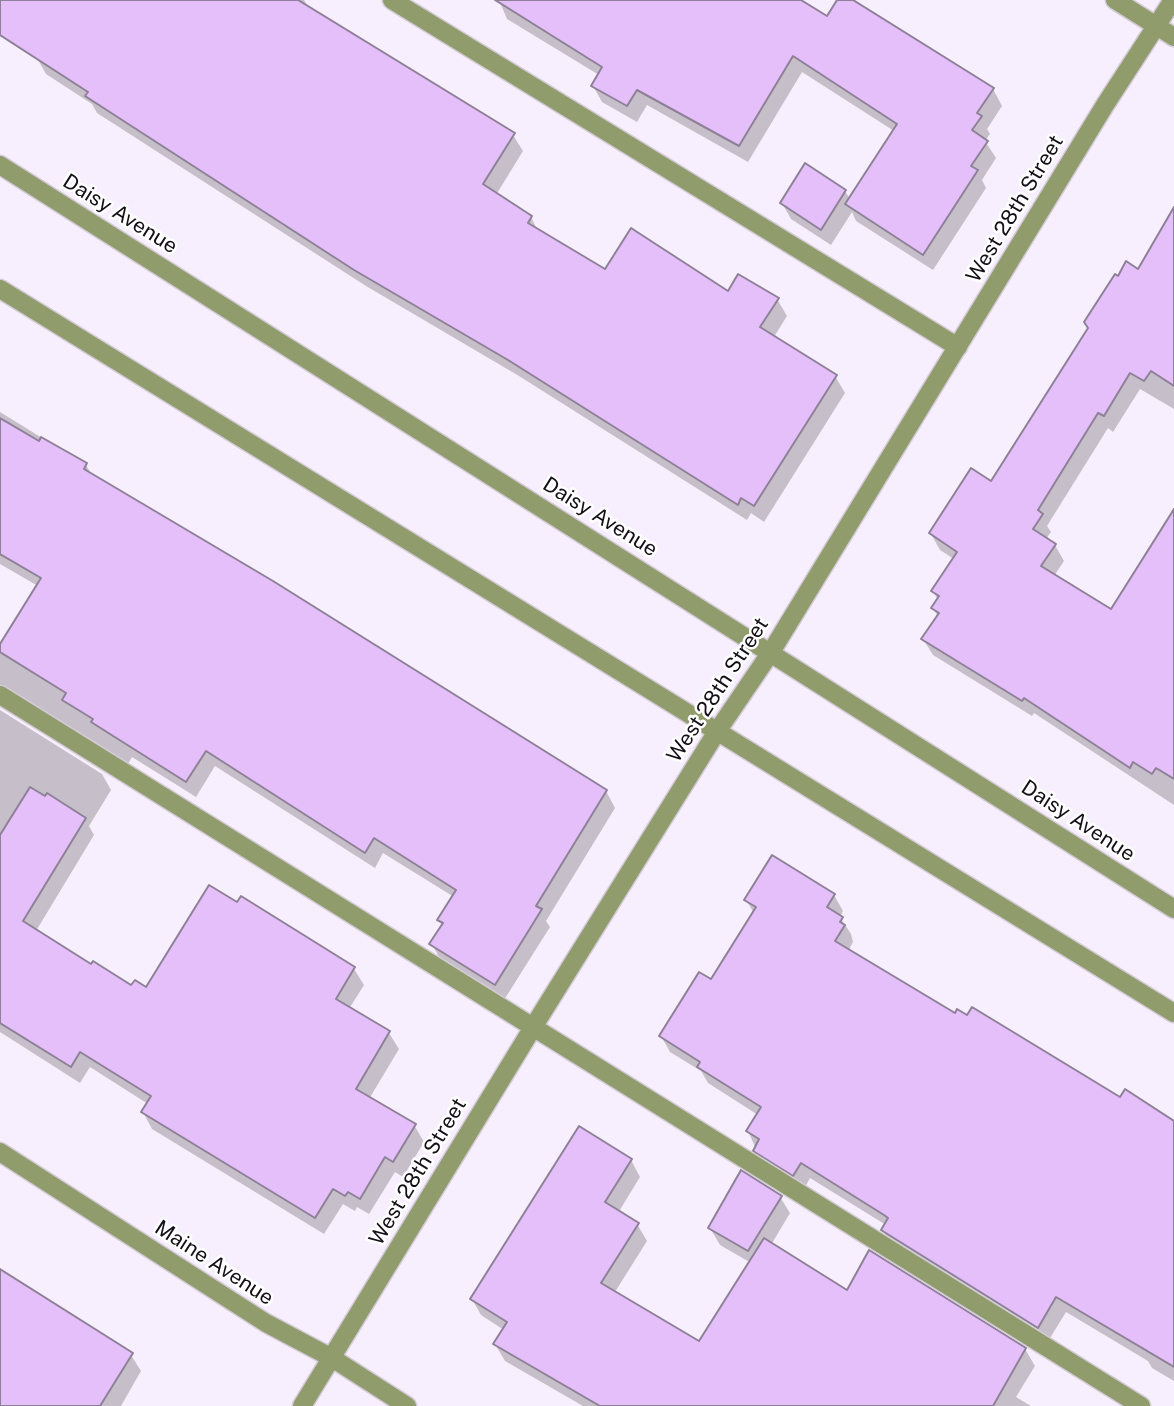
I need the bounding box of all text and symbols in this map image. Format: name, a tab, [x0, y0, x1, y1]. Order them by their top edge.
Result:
street label: West 28th Street	[961, 131, 1069, 287]
street label: Daisy Avenue	[58, 169, 182, 259]
street label: Daisy Avenue	[538, 472, 662, 562]
street label: West 28th Street	[662, 613, 774, 767]
street label: Daisy Avenue	[1016, 775, 1140, 867]
street label: West 28th Street	[364, 1094, 472, 1250]
street label: Maine Avenue	[150, 1215, 278, 1311]

